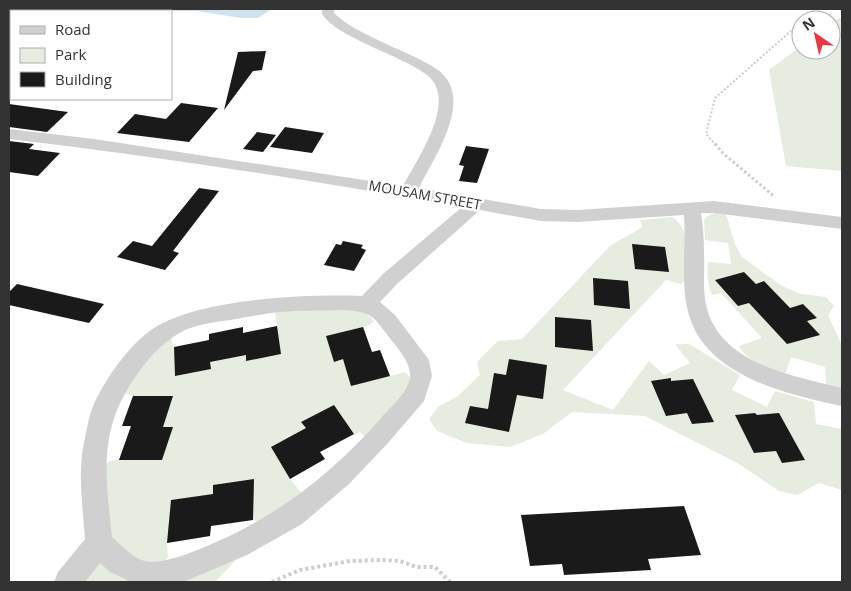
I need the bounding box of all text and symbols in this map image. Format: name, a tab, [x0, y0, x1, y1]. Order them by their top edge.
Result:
legend	[10, 10, 172, 100]
north arrow	[791, 10, 841, 60]
text: N	[798, 13, 818, 35]
text: Road	[55, 19, 91, 39]
text: Park	[55, 44, 86, 64]
text: Building	[55, 69, 112, 89]
street label: MOUSAM STREET	[367, 175, 483, 214]

